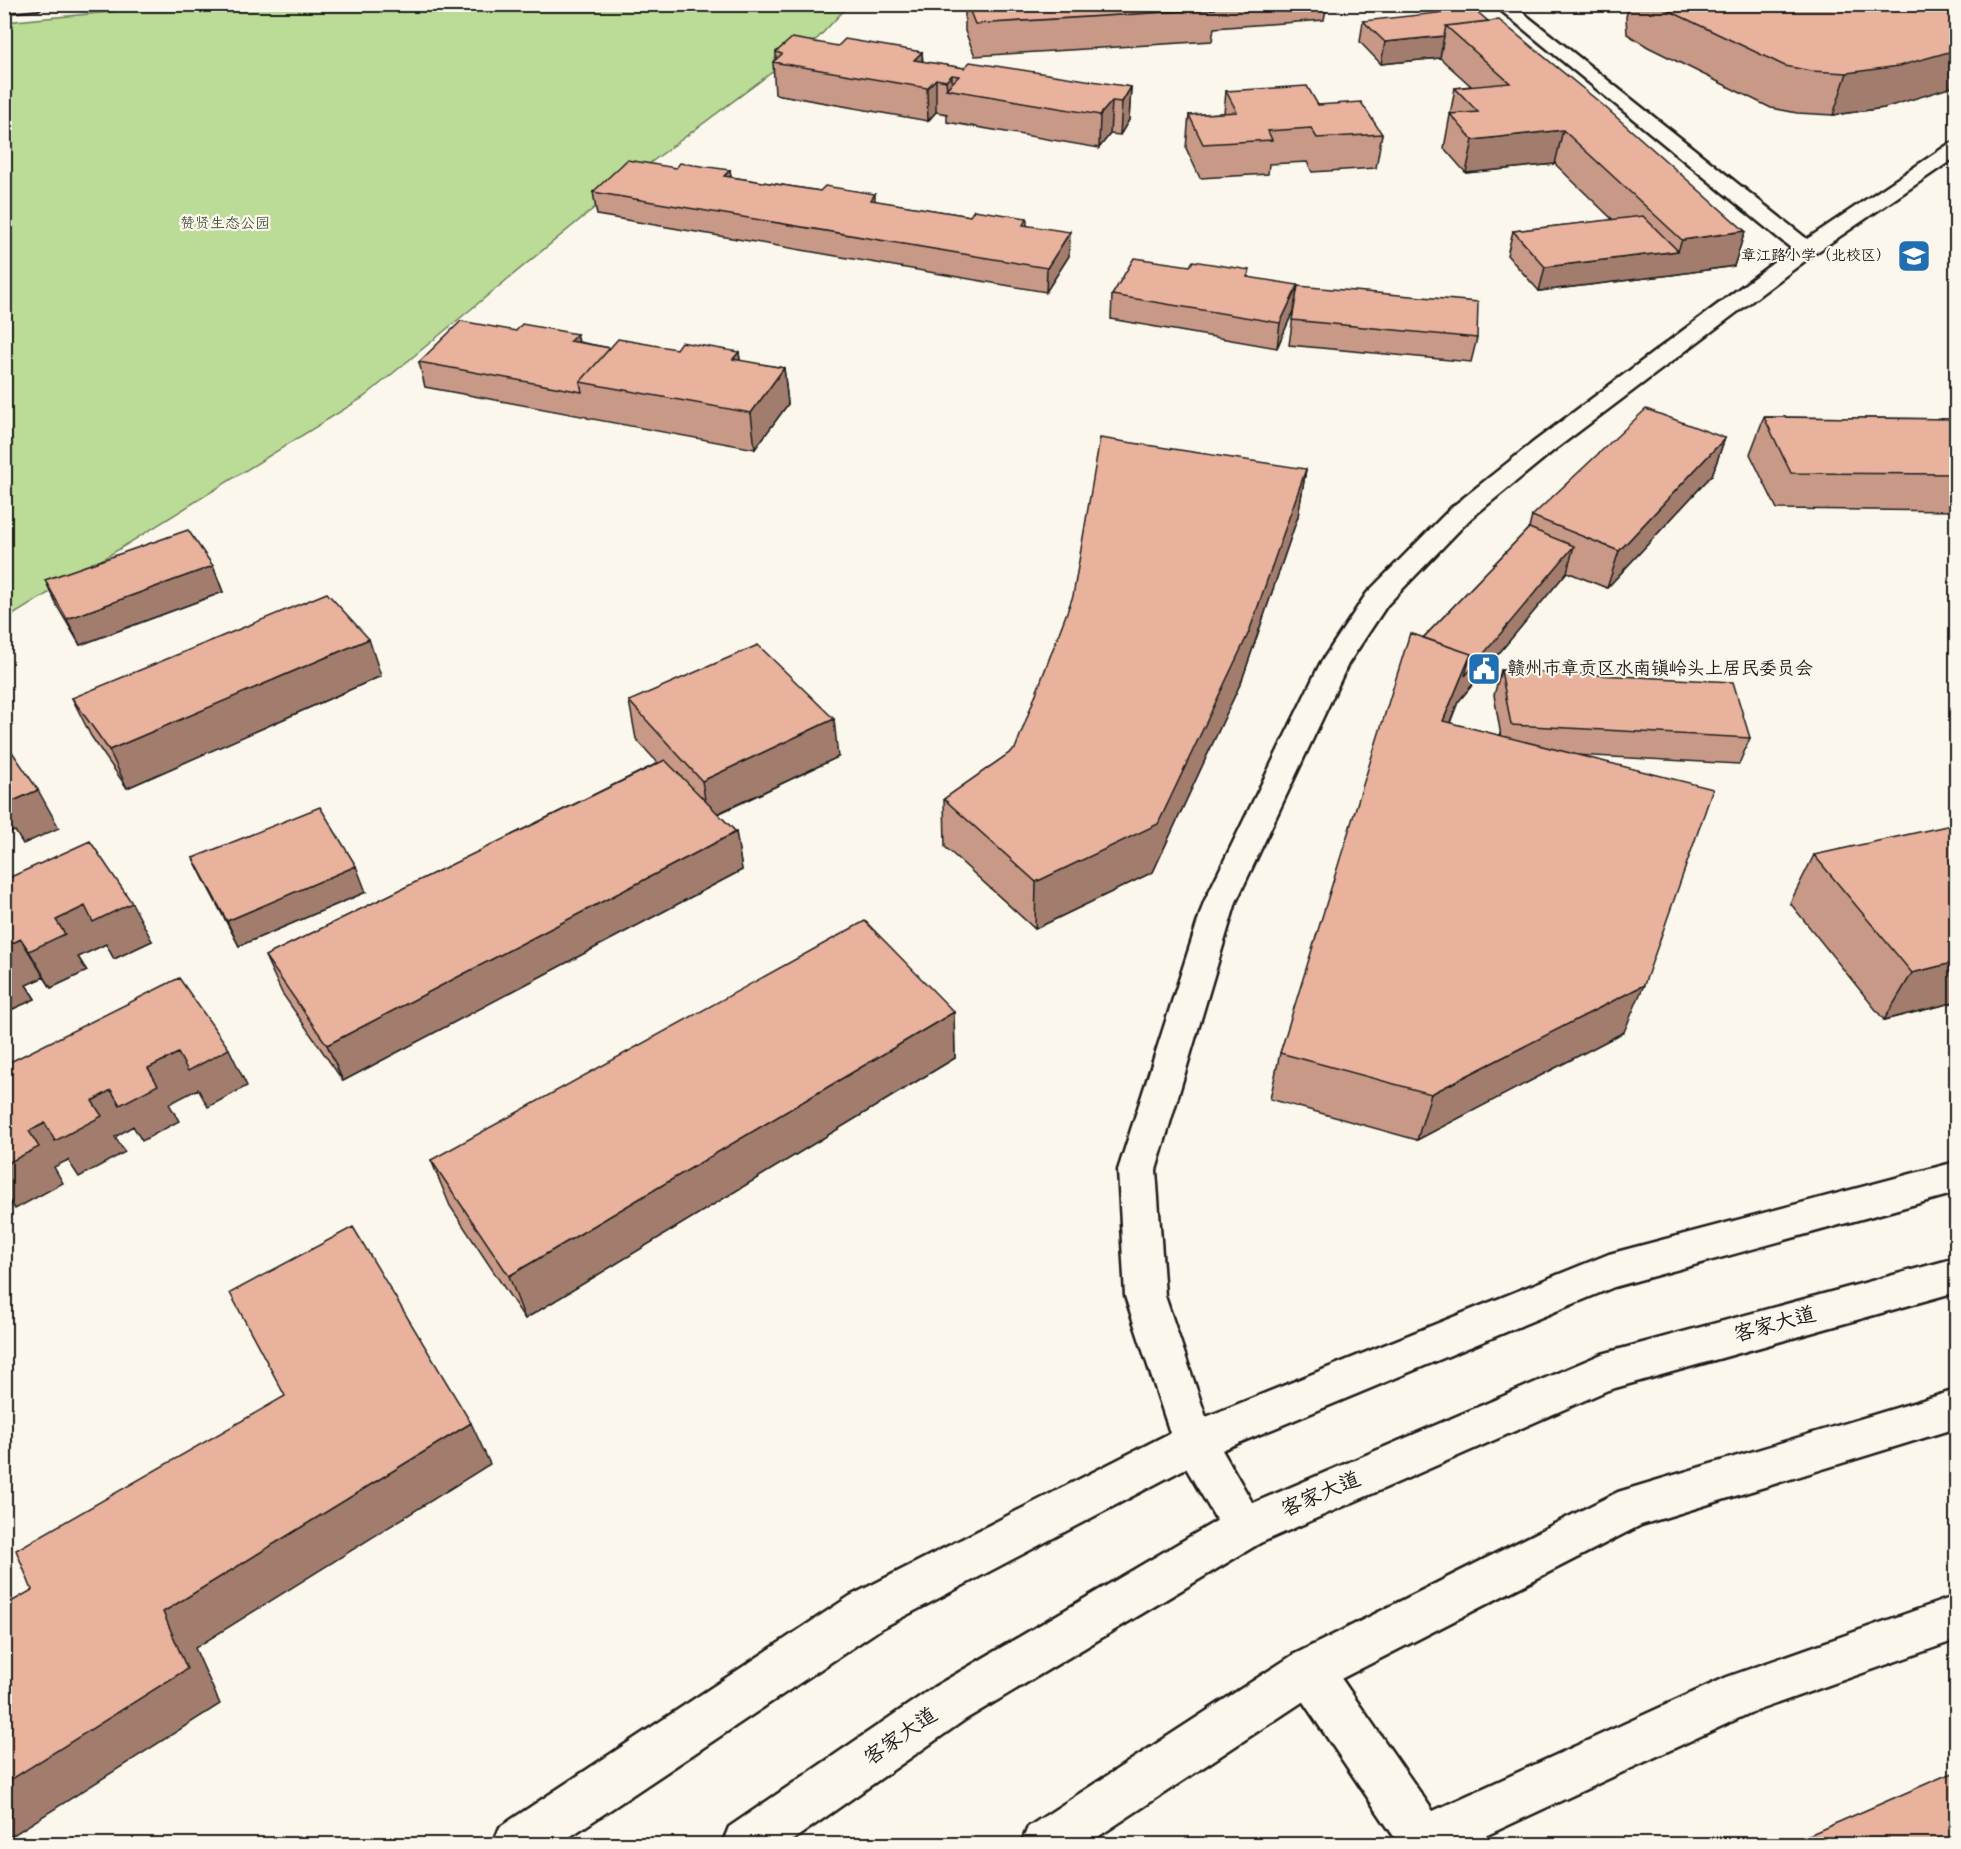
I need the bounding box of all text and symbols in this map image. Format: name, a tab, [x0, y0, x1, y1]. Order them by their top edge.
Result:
park label: 赞贤生态公园	[180, 212, 270, 236]
school or university icon: 章江路小学（北校区）	[1896, 238, 1932, 274]
place label: 章江路小学（北校区）	[1741, 244, 1891, 268]
public building icon: 赣州市章贡区水南镇岭头上居民委员会	[1466, 651, 1502, 687]
place label: 赣州市章贡区水南镇岭头上居民委员会	[1507, 655, 1813, 684]
street label: 客家大道	[1730, 1298, 1820, 1352]
street label: 客家大道	[1276, 1463, 1366, 1527]
street label: 客家大道	[857, 1699, 945, 1775]

